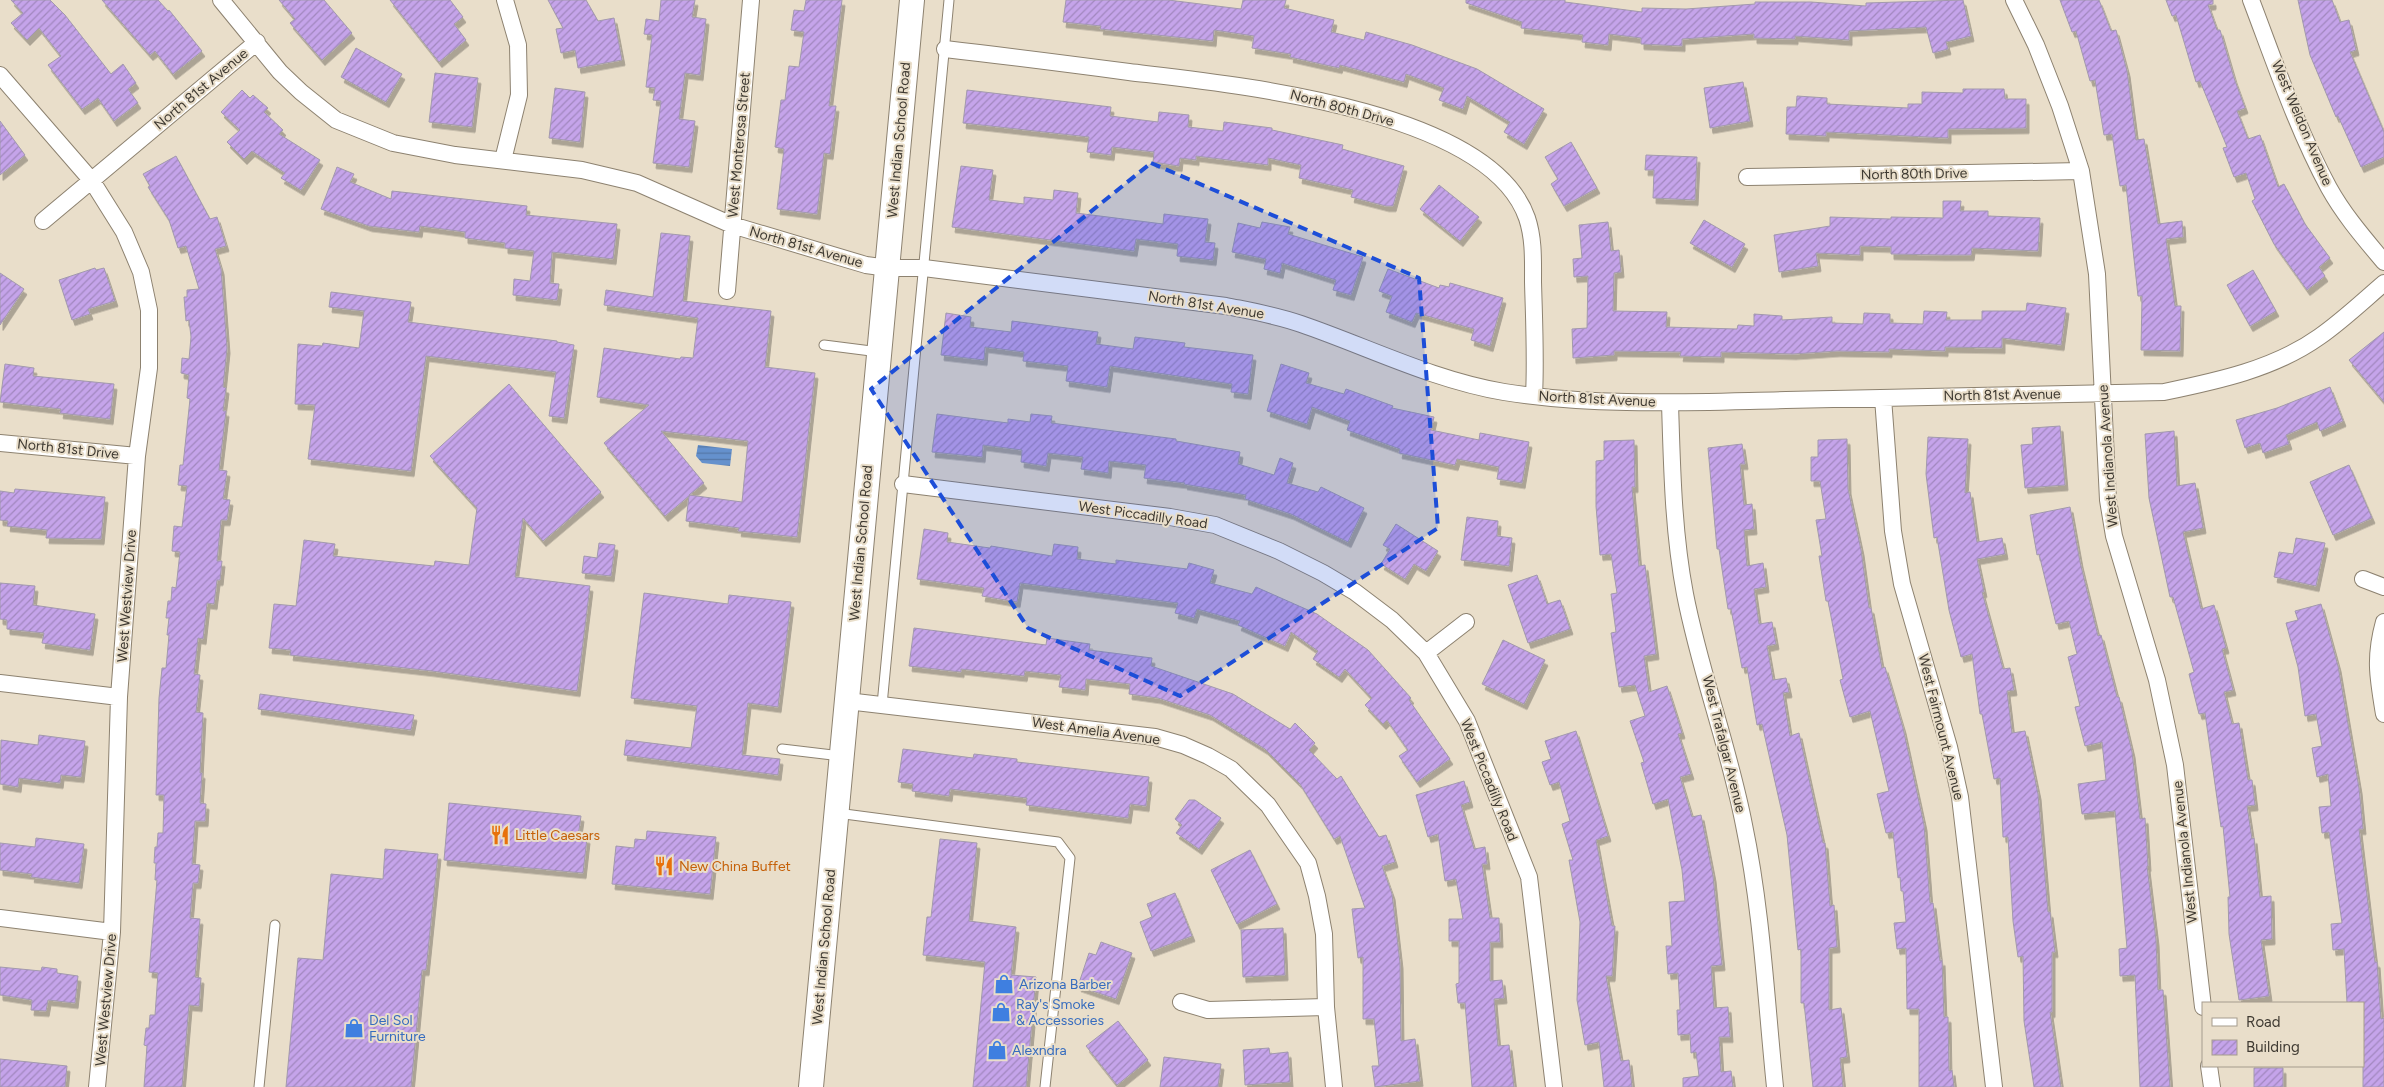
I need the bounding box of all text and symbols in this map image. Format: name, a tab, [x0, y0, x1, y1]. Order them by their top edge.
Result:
street label: North 81st Avenue	[151, 45, 252, 133]
street label: West Weldon Avenue	[2268, 58, 2336, 188]
street label: West Indian School Road	[884, 61, 914, 219]
street label: West Monterosa Street	[724, 72, 754, 218]
street label: North 80th Drive	[1288, 86, 1396, 130]
street label: North 80th Drive	[1860, 165, 1968, 183]
street label: North 81st Avenue	[747, 223, 865, 271]
street label: North 81st Avenue	[1147, 287, 1266, 323]
street label: West Indianola Avenue	[2095, 384, 2121, 528]
street label: North 81st Avenue	[1943, 385, 2061, 405]
street label: North 81st Avenue	[1538, 387, 1656, 411]
street label: North 81st Drive	[16, 435, 120, 463]
street label: West Indian School Road	[846, 464, 876, 622]
street label: West Piccadilly Road	[1077, 498, 1209, 532]
street label: West Westview Drive	[114, 529, 140, 663]
street label: West Fairmount Avenue	[1915, 652, 1967, 802]
street label: West Trafalgar Avenue	[1699, 674, 1749, 815]
street label: West Amelia Avenue	[1031, 714, 1161, 748]
street label: West Piccadilly Road	[1457, 717, 1521, 843]
street label: West Indianola Avenue	[2169, 780, 2201, 924]
restaurant icon: Little Caesars	[489, 824, 511, 846]
place label: Little Caesars	[515, 827, 600, 844]
restaurant icon: New China Buffet	[653, 855, 675, 877]
place label: New China Buffet	[679, 858, 791, 875]
street label: West Indian School Road	[809, 868, 839, 1026]
street label: West Westview Drive	[92, 933, 120, 1067]
shop icon: Arizona Barber	[993, 973, 1015, 995]
place label: Arizona Barber	[1019, 976, 1111, 993]
place label: Ray's Smoke & Accessories	[1016, 996, 1104, 1029]
shop icon: Ray's Smoke & Accessories	[990, 1001, 1012, 1023]
legend	[2202, 1002, 2364, 1067]
place label: Del Sol Furniture	[369, 1012, 426, 1045]
text: Road	[2246, 1013, 2281, 1031]
shop icon: Del Sol Furniture	[343, 1017, 365, 1039]
text: Building	[2246, 1038, 2300, 1056]
shop icon: Alexndra	[986, 1039, 1008, 1061]
place label: Alexndra	[1012, 1042, 1067, 1059]

